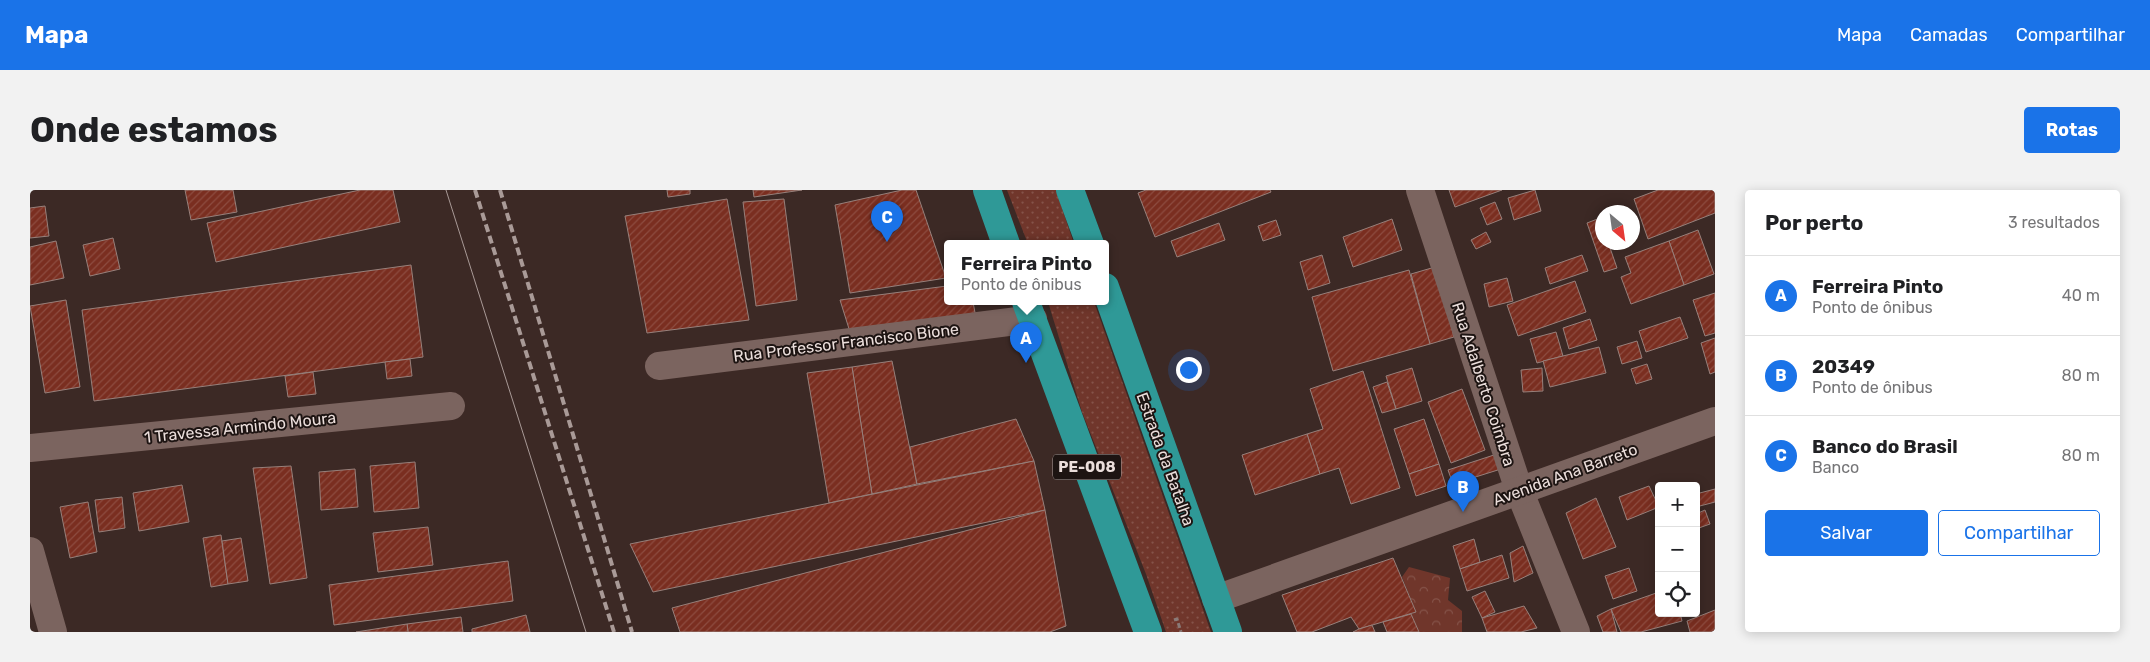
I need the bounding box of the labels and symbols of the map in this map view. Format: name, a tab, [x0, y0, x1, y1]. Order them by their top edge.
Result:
pin: C	[871, 201, 903, 242]
north arrow	[1595, 205, 1640, 250]
street label: Rua Adalberto Coimbra	[1448, 300, 1519, 469]
street label: Rua Professor Francisco Bione	[732, 319, 960, 366]
pin: A	[1010, 322, 1042, 363]
your location	[1176, 357, 1202, 383]
street label: Estrada da Batalha	[1133, 390, 1198, 528]
street label: 1 Travessa Armindo Moura	[143, 408, 337, 447]
street label: Avenida Ana Barreto	[1490, 440, 1640, 509]
road number: PE-008	[1053, 454, 1121, 480]
pin: B	[1447, 471, 1479, 512]

